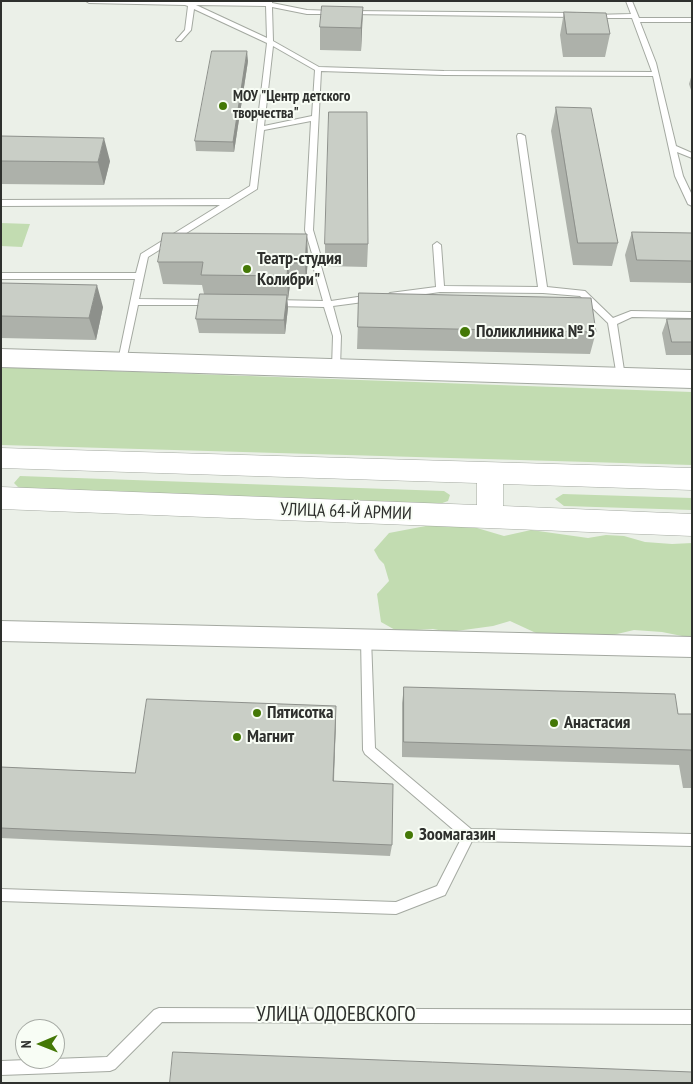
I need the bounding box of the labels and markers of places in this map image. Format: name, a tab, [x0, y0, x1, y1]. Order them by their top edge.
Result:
place label: МОУ "Центр детского творчества"	[233, 88, 350, 123]
marker: МОУ "Центр детского творчества"	[217, 100, 229, 112]
place label: Театр-студия Колибри"	[257, 248, 342, 290]
marker: Театр-студия Колибри"	[241, 263, 253, 275]
place label: Поликлиника № 5	[476, 321, 596, 343]
marker: Поликлиника № 5	[458, 325, 472, 339]
place label: Пятисотка	[267, 702, 333, 724]
marker: Пятисотка	[251, 707, 263, 719]
place label: Анастасия	[564, 712, 630, 734]
marker: Анастасия	[548, 717, 560, 729]
place label: Магнит	[247, 726, 294, 748]
marker: Магнит	[231, 731, 243, 743]
place label: Зоомагазин	[419, 824, 496, 846]
marker: Зоомагазин	[403, 829, 415, 841]

